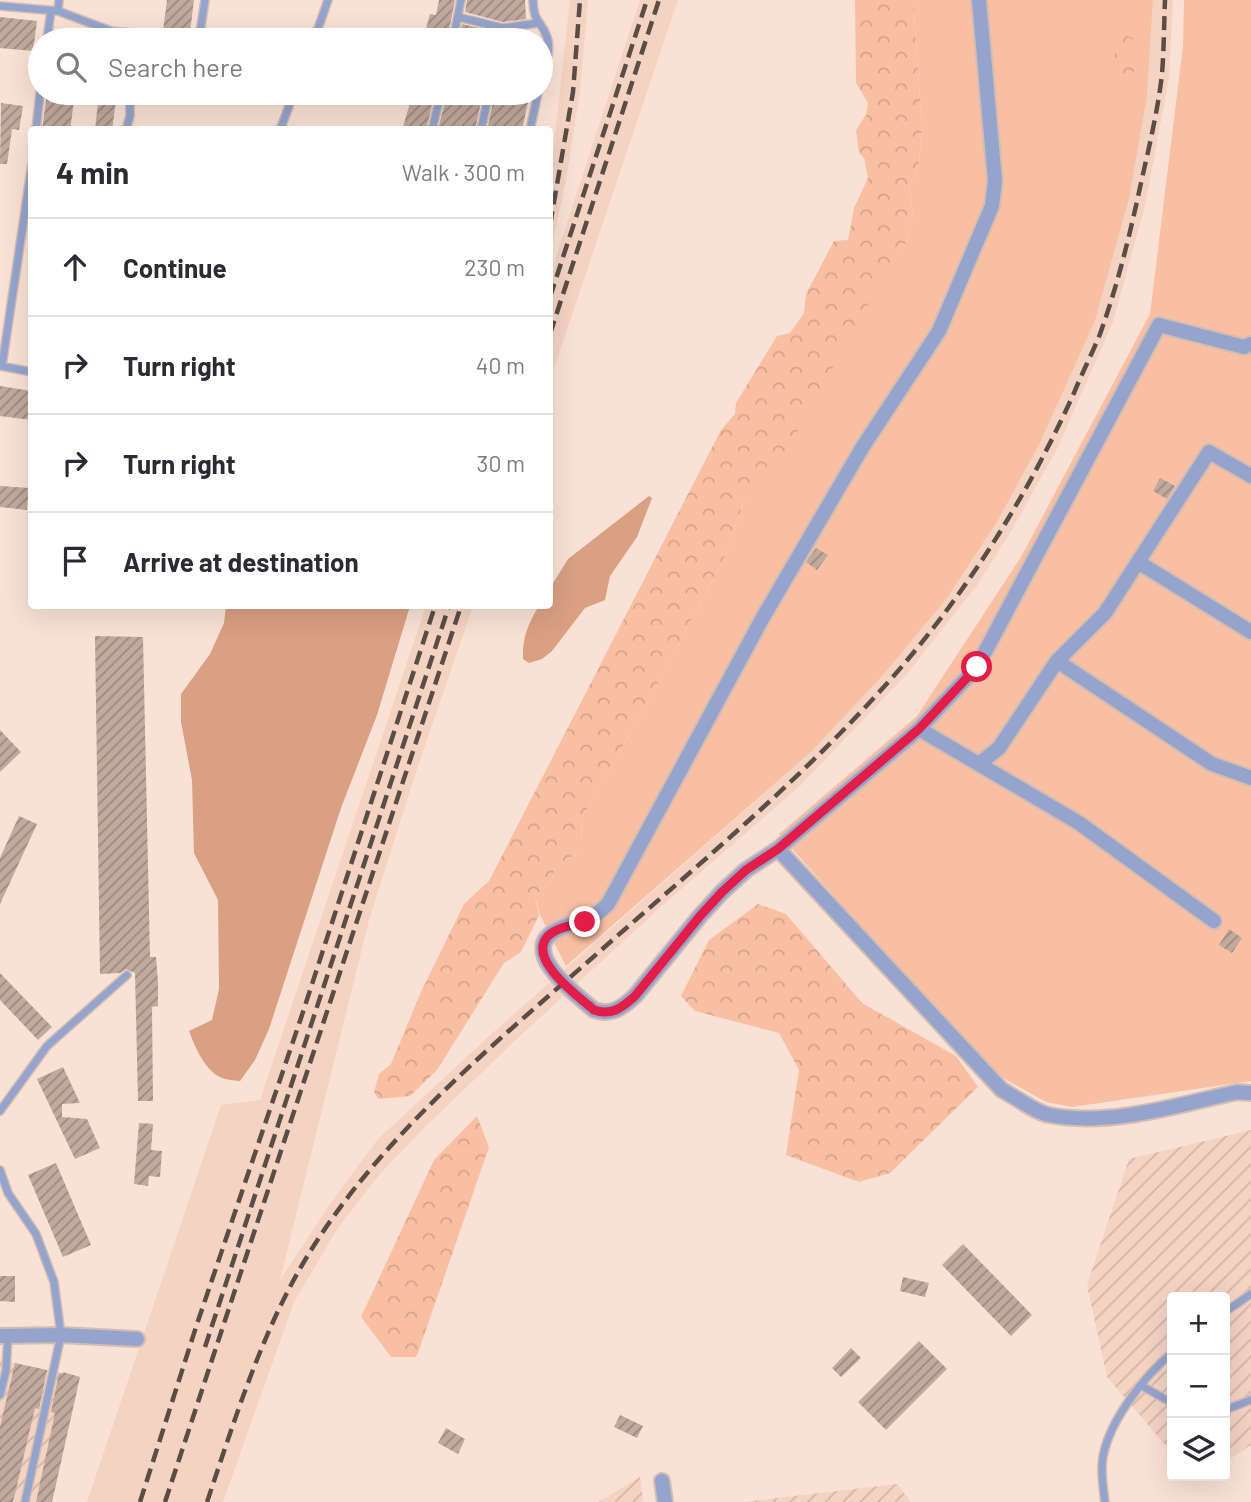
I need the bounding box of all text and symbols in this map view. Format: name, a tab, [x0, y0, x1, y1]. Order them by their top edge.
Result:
search box	[28, 28, 553, 105]
icon: search	[52, 48, 90, 86]
text: Search here	[108, 51, 243, 82]
text: 4 min	[56, 154, 129, 190]
text: Walk · 300 m	[402, 158, 525, 186]
icon: ahead	[56, 248, 94, 286]
text: Continue	[123, 252, 227, 283]
text: 230 m	[464, 253, 525, 281]
icon: right	[56, 346, 94, 384]
text: Turn right	[123, 350, 236, 381]
text: 40 m	[476, 351, 525, 379]
icon: right	[56, 444, 94, 482]
text: Turn right	[123, 448, 236, 479]
text: 30 m	[477, 449, 525, 477]
icon: arrive	[56, 542, 94, 580]
text: Arrive at destination	[123, 546, 359, 577]
route start	[961, 651, 992, 682]
route end	[569, 906, 600, 937]
map controls	[1167, 1292, 1230, 1481]
button: +	[1167, 1292, 1230, 1355]
button: −	[1167, 1355, 1230, 1418]
button: layers	[1167, 1418, 1230, 1481]

